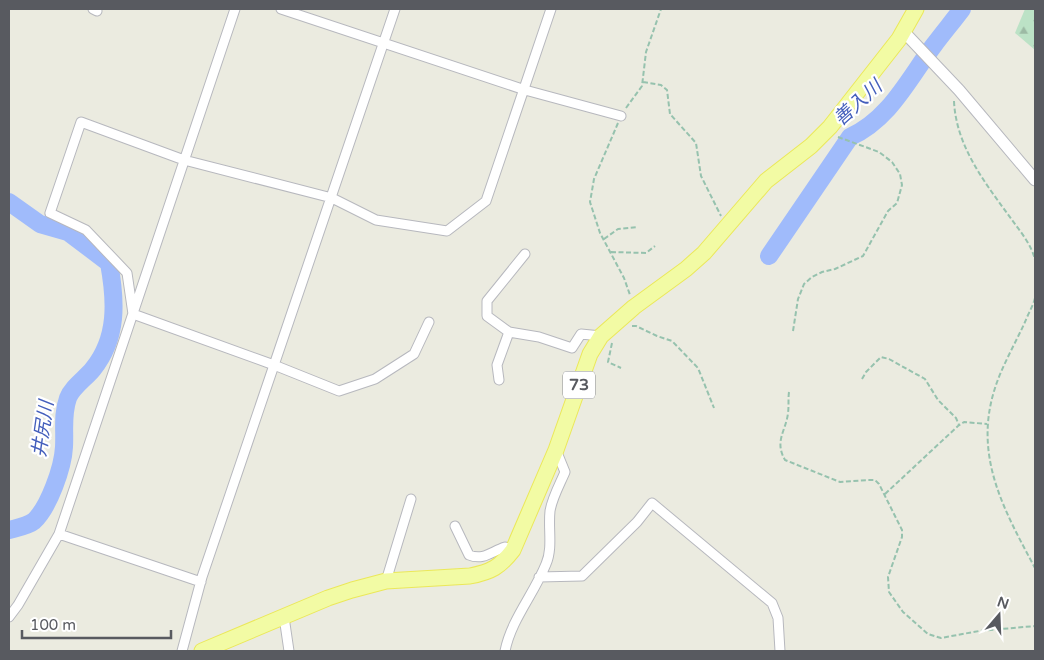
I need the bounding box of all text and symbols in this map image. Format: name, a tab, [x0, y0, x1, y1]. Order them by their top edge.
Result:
water label: 善入川	[829, 74, 888, 130]
road number: 73	[563, 372, 595, 398]
water label: 井尻川	[28, 397, 58, 459]
north arrow	[974, 590, 1024, 640]
text: N	[995, 593, 1011, 613]
scale bar	[22, 608, 171, 640]
text: 100 m	[30, 616, 76, 634]

